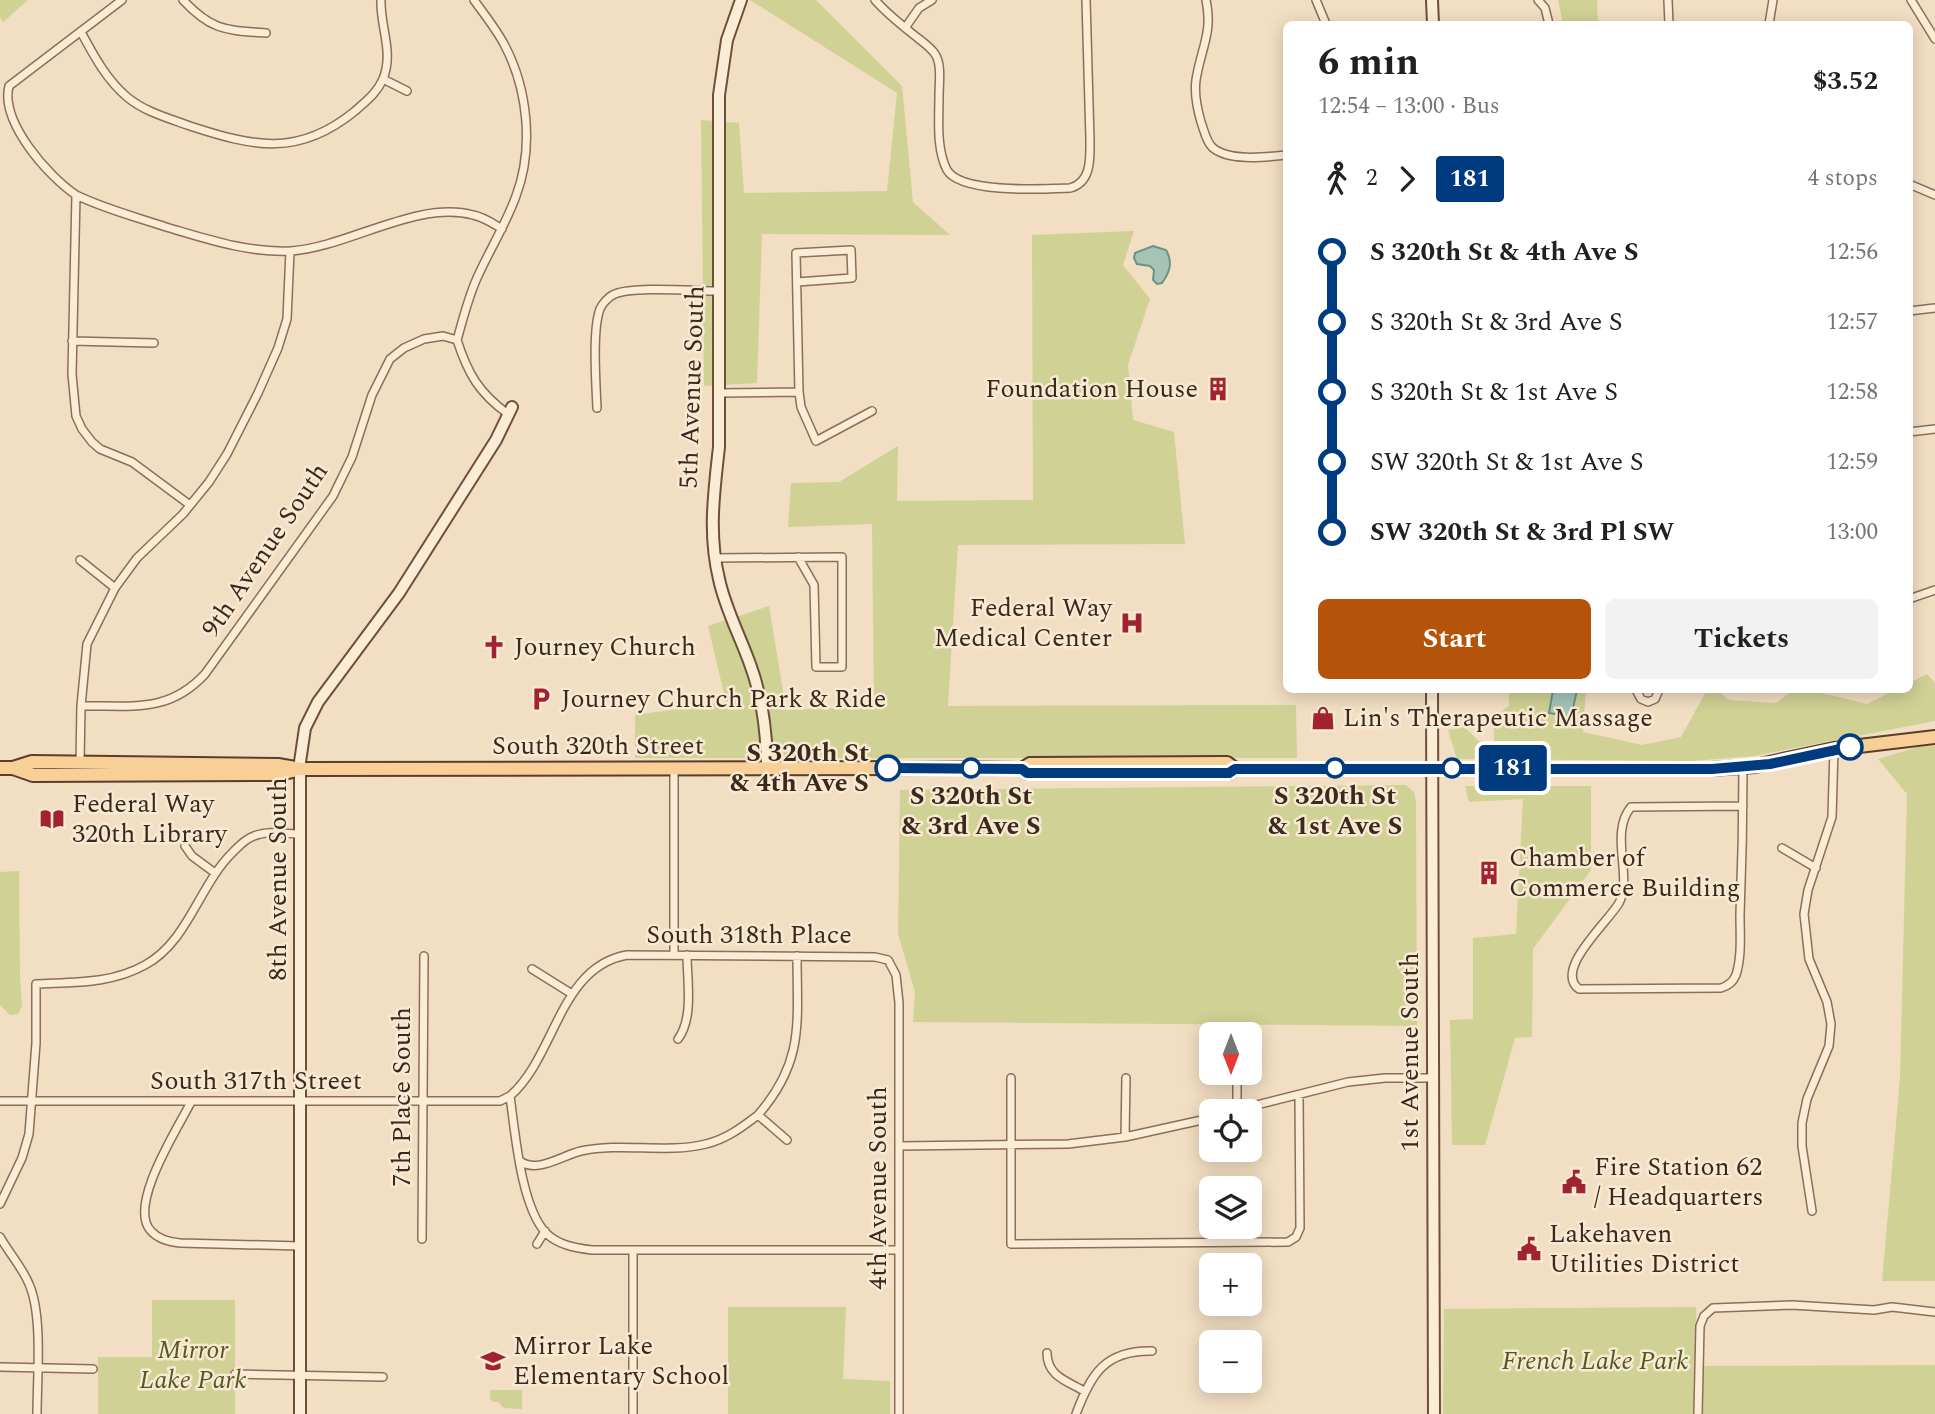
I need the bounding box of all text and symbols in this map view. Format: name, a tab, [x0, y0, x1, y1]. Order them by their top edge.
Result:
text: 6 min	[1318, 34, 1419, 92]
text: $3.52	[1813, 61, 1878, 101]
text: 12:54 – 13:00 · Bus	[1318, 89, 1500, 124]
icon: walk	[1318, 160, 1356, 198]
icon: forward	[1388, 160, 1426, 198]
text: 2	[1366, 161, 1378, 196]
text: 181	[1450, 161, 1490, 197]
text: 4 stops	[1808, 161, 1878, 196]
text: S 320th St & 4th Ave S	[1370, 232, 1639, 272]
text: 12:56	[1826, 235, 1878, 270]
street label: 5th Avenue South	[668, 285, 716, 489]
text: S 320th St & 3rd Ave S	[1370, 302, 1623, 342]
text: 12:57	[1826, 305, 1878, 340]
place label: Foundation House	[985, 369, 1198, 409]
text: S 320th St & 1st Ave S	[1370, 372, 1618, 412]
building icon: Foundation House	[1204, 375, 1232, 403]
text: 12:58	[1826, 375, 1878, 410]
text: SW 320th St & 1st Ave S	[1370, 442, 1644, 482]
text: 12:59	[1826, 445, 1878, 480]
street label: 9th Avenue South	[192, 454, 338, 646]
text: SW 320th St & 3rd Pl SW	[1370, 512, 1674, 552]
text: 13:00	[1826, 515, 1878, 550]
place label: Federal Way Medical Center	[934, 588, 1114, 658]
button: Start	[1318, 599, 1591, 679]
button: Tickets	[1605, 599, 1878, 679]
hospital icon: Federal Way Medical Center	[1118, 609, 1146, 637]
place label: Journey Church	[514, 627, 696, 667]
church icon: Journey Church	[480, 633, 508, 661]
place label: Journey Church Park & Ride	[561, 679, 886, 719]
parking icon: Journey Church Park & Ride	[527, 685, 555, 713]
place label: Lin's Therapeutic Massage	[1343, 698, 1653, 738]
shop icon: Lin's Therapeutic Massage	[1309, 704, 1337, 732]
street label: South 320th Street	[492, 726, 704, 766]
place label: S 320th St & 4th Ave S	[730, 733, 869, 803]
unlabelled marker	[1837, 734, 1863, 760]
line badge: 181	[1473, 745, 1553, 791]
text: 181	[1493, 750, 1533, 786]
marker: S 320th St & 4th Ave S	[875, 755, 901, 781]
marker: S 320th St & 3rd Ave S	[961, 758, 981, 778]
marker: S 320th St & 1st Ave S	[1325, 758, 1345, 778]
unlabelled marker	[1442, 758, 1462, 778]
place label: S 320th St & 3rd Ave S	[901, 776, 1041, 846]
place label: S 320th St & 1st Ave S	[1268, 776, 1402, 846]
street label: 8th Avenue South	[258, 777, 298, 981]
place label: Federal Way 320th Library	[72, 784, 229, 854]
library icon: Federal Way 320th Library	[38, 805, 66, 833]
place label: Chamber of Commerce Building	[1509, 838, 1740, 908]
building icon: Chamber of Commerce Building	[1475, 859, 1503, 887]
street label: South 318th Place	[646, 915, 852, 955]
street label: 1st Avenue South	[1390, 952, 1430, 1152]
street label: 7th Place South	[382, 1007, 422, 1187]
north arrow	[1199, 1022, 1262, 1085]
map controls	[1199, 1022, 1262, 1393]
street label: South 317th Street	[150, 1061, 362, 1101]
street label: 4th Avenue South	[858, 1086, 898, 1290]
button: locate	[1199, 1099, 1262, 1162]
place label: Fire Station 62 / Headquarters	[1594, 1147, 1764, 1217]
public building icon: Fire Station 62 / Headquarters	[1560, 1168, 1588, 1196]
button: layers	[1199, 1176, 1262, 1239]
place label: Lakehaven Utilities District	[1549, 1214, 1739, 1284]
public building icon: Lakehaven Utilities District	[1515, 1235, 1543, 1263]
button: +	[1199, 1253, 1262, 1316]
place label: Mirror Lake Elementary School	[513, 1326, 729, 1396]
park label: Mirror Lake Park	[139, 1330, 247, 1400]
button: −	[1199, 1330, 1262, 1393]
park label: French Lake Park	[1502, 1341, 1688, 1381]
school or university icon: Mirror Lake Elementary School	[479, 1347, 507, 1375]

